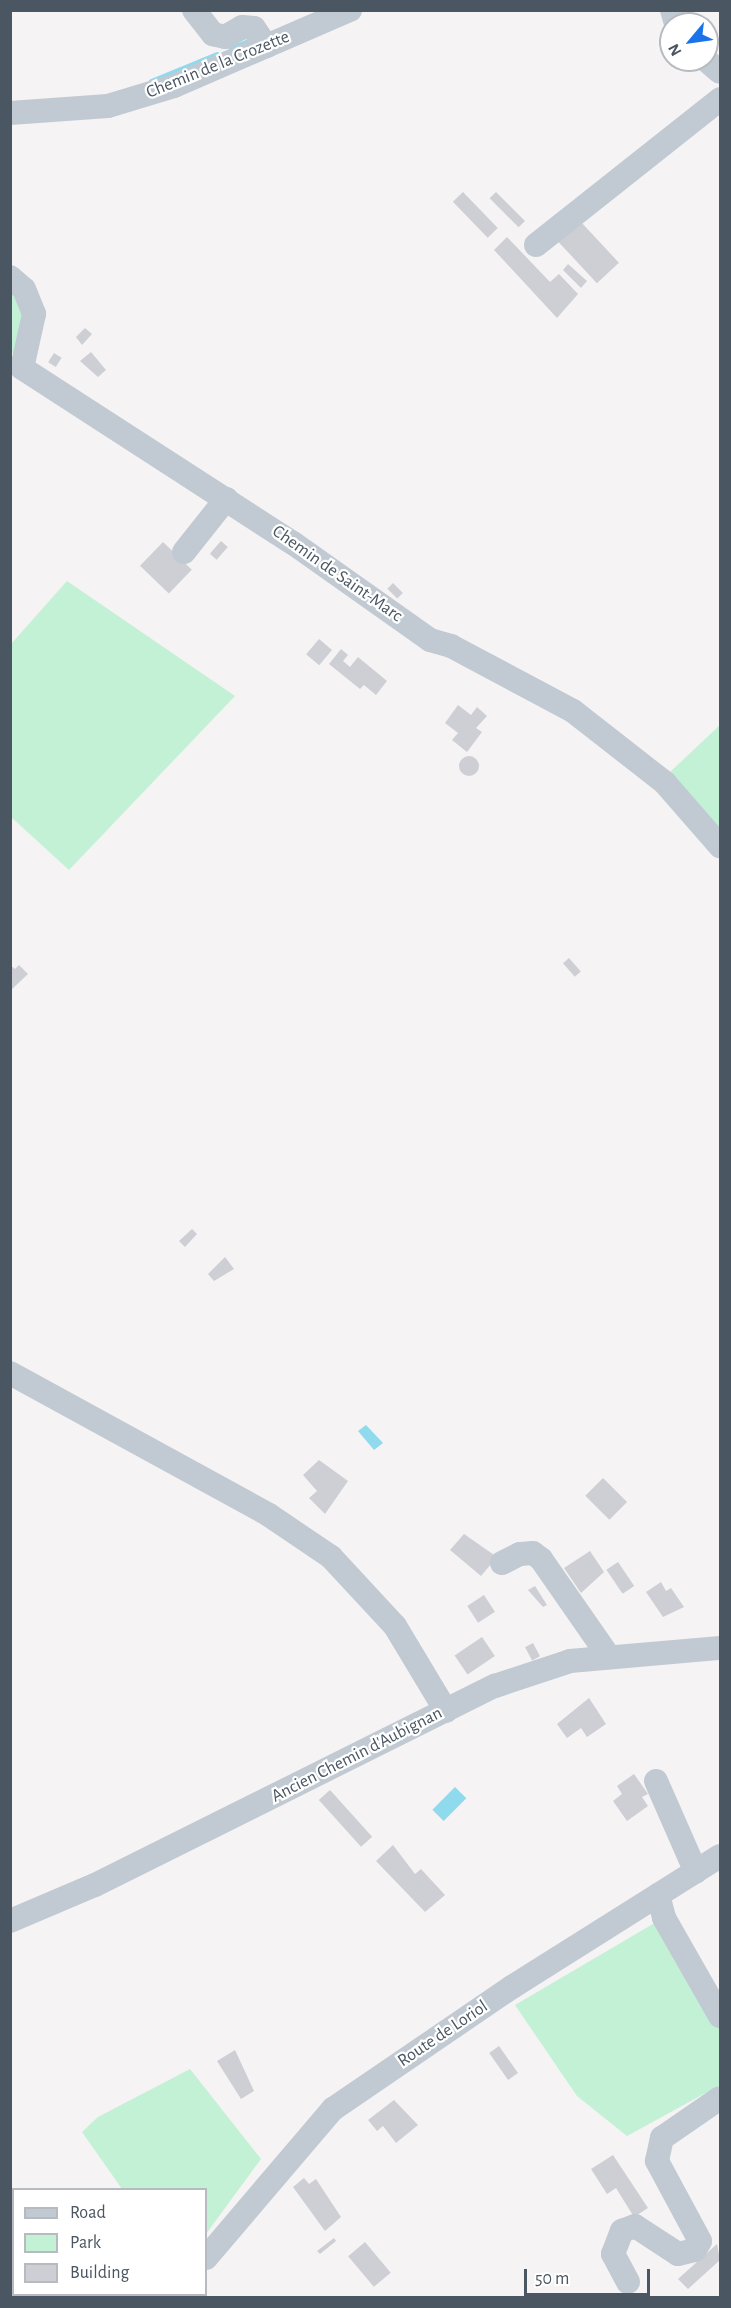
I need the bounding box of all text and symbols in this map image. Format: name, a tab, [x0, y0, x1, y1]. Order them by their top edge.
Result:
north arrow	[659, 12, 719, 72]
street label: Chemin de la Crozette	[143, 26, 293, 104]
text: N	[665, 41, 685, 59]
street label: Chemin de Saint-Marc	[268, 521, 406, 627]
street label: Ancien Chemin d'Aubignan	[268, 1702, 446, 1808]
street label: Route de Loriol	[394, 1996, 492, 2072]
legend	[12, 2188, 207, 2296]
text: Road	[70, 2204, 106, 2222]
text: Park	[70, 2234, 101, 2252]
scale bar	[527, 2257, 653, 2295]
text: Building	[70, 2264, 129, 2282]
text: 50 m	[535, 2270, 569, 2288]

